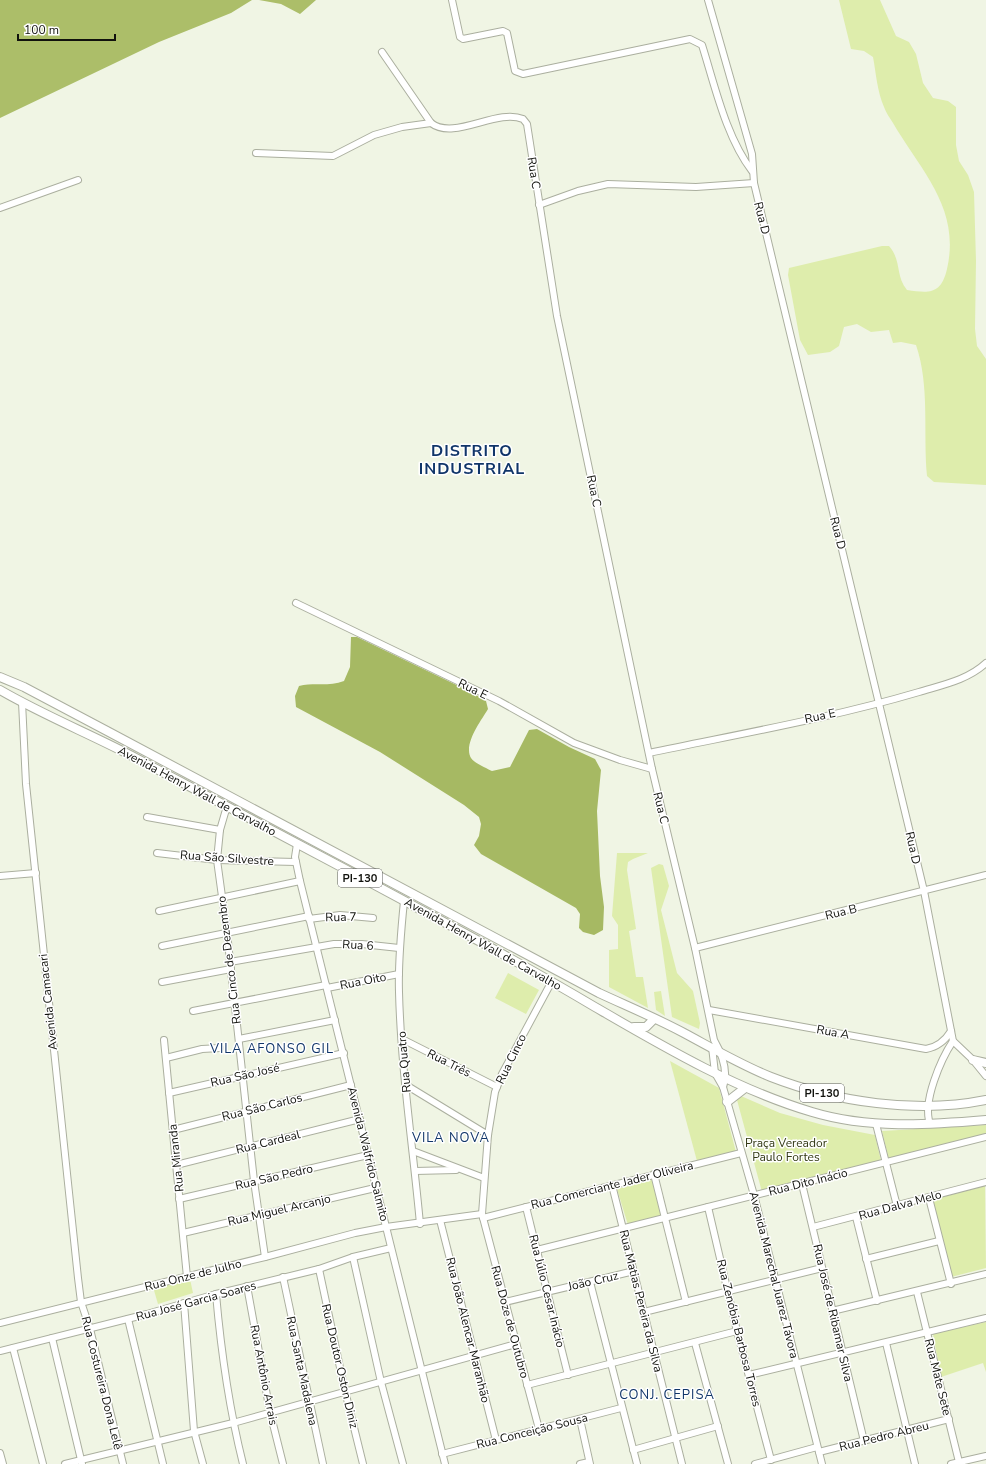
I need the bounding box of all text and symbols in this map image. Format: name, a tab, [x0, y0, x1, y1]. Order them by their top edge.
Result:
scale bar	[18, 16, 115, 42]
text: 100 m	[24, 22, 59, 38]
street label: Rua C	[524, 156, 544, 190]
street label: Rua D	[750, 200, 774, 236]
district label: DISTRITO INDUSTRIAL	[419, 440, 525, 480]
street label: Rua C	[583, 474, 605, 508]
street label: Rua D	[826, 515, 850, 551]
street label: Rua E	[455, 675, 491, 703]
street label: Rua E	[803, 705, 837, 727]
street label: Avenida Henry Wall de Carvalho	[115, 742, 279, 840]
street label: Rua C	[649, 790, 673, 826]
street label: Rua D	[901, 830, 925, 866]
street label: Rua São Silvestre	[179, 847, 275, 869]
road number: PI-130	[338, 869, 382, 887]
street label: Avenida Henry Wall de Carvalho	[402, 894, 565, 994]
street label: Rua Cinco de Dezembro	[213, 895, 245, 1025]
street label: Rua B	[823, 900, 859, 924]
street label: Rua 7	[325, 909, 357, 925]
street label: Rua 6	[342, 936, 374, 954]
street label: Avenida Camacari	[35, 953, 61, 1051]
street label: Rua Oito	[338, 969, 388, 993]
street label: Rua A	[815, 1021, 851, 1043]
street label: Rua Quatro	[393, 1030, 415, 1093]
street label: Rua Cinco	[492, 1031, 530, 1087]
district label: VILA AFONSO GIL	[209, 1040, 334, 1058]
street label: Rua Três	[424, 1045, 474, 1081]
street label: Rua São José	[209, 1059, 281, 1091]
road number: PI-130	[800, 1084, 844, 1102]
street label: Avenida Walfrido Salmito	[344, 1085, 393, 1223]
street label: Rua São Carlos	[220, 1089, 304, 1125]
street label: Rua Miranda	[164, 1123, 188, 1193]
street label: Rua Cardeal	[234, 1126, 302, 1158]
district label: VILA NOVA	[411, 1129, 490, 1147]
park label: Praça Vereador Paulo Fortes	[745, 1135, 828, 1165]
street label: Rua Comerciante Jader Oliveira	[529, 1157, 695, 1213]
street label: Rua São Pedro	[234, 1160, 315, 1194]
street label: Rua Dito Inácio	[767, 1164, 850, 1200]
street label: Rua Dalva Melo	[857, 1186, 944, 1224]
street label: Rua Miguel Arcanjo	[226, 1190, 332, 1230]
street label: Avenida Marechal Juarez Távora	[745, 1190, 803, 1360]
street label: Rua Matias Pereira da Silva	[616, 1228, 666, 1374]
street label: Rua Júlio Cesar Inácio	[525, 1233, 569, 1349]
street label: Rua José de Ribamar Silva	[809, 1243, 857, 1383]
street label: Rua Onze de Julho	[143, 1255, 243, 1295]
street label: Rua João Alencar Maranhão	[442, 1256, 494, 1405]
street label: Rua Zenóbia Barbosa Torres	[713, 1258, 765, 1409]
street label: Rua Doze de Outubro	[487, 1264, 533, 1380]
street label: João Cruz	[565, 1267, 620, 1295]
street label: Rua José Garcia Soares	[134, 1277, 258, 1325]
street label: Rua Doutor Oston Diniz	[318, 1302, 362, 1430]
street label: Rua Costureira Dona Lelê	[78, 1315, 126, 1451]
street label: Rua Santa Madalena	[283, 1315, 321, 1427]
street label: Rua Antônio Arrais	[246, 1323, 282, 1427]
street label: Rua Mate Sete	[921, 1337, 955, 1417]
district label: CONJ. CEPISA	[619, 1386, 715, 1404]
street label: Rua Conceição Sousa	[475, 1409, 589, 1453]
street label: Rua Pedro Abreu	[837, 1417, 931, 1455]

